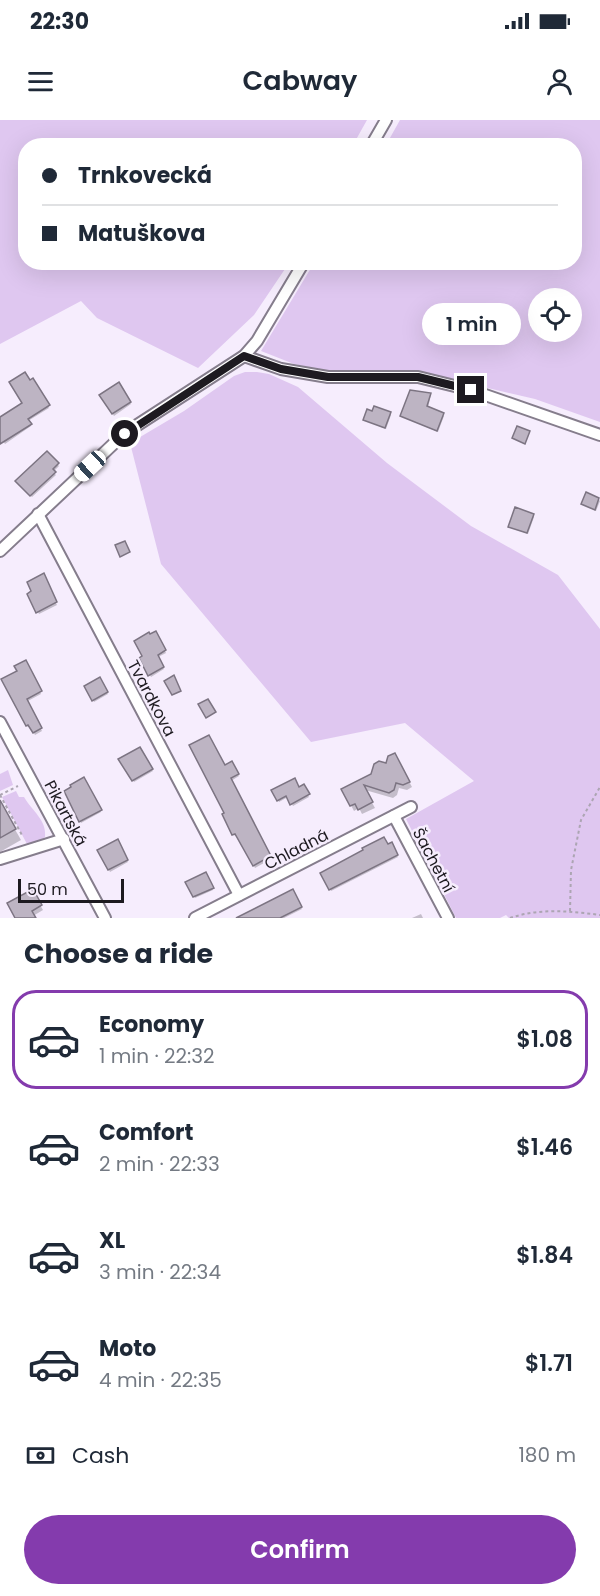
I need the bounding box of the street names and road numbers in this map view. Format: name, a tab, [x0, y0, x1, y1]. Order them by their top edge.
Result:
street label: Tvardkova	[122, 656, 181, 741]
street label: Pikartská	[39, 776, 92, 850]
street label: Chladná	[260, 823, 332, 875]
street label: Šachetní	[407, 824, 460, 897]

